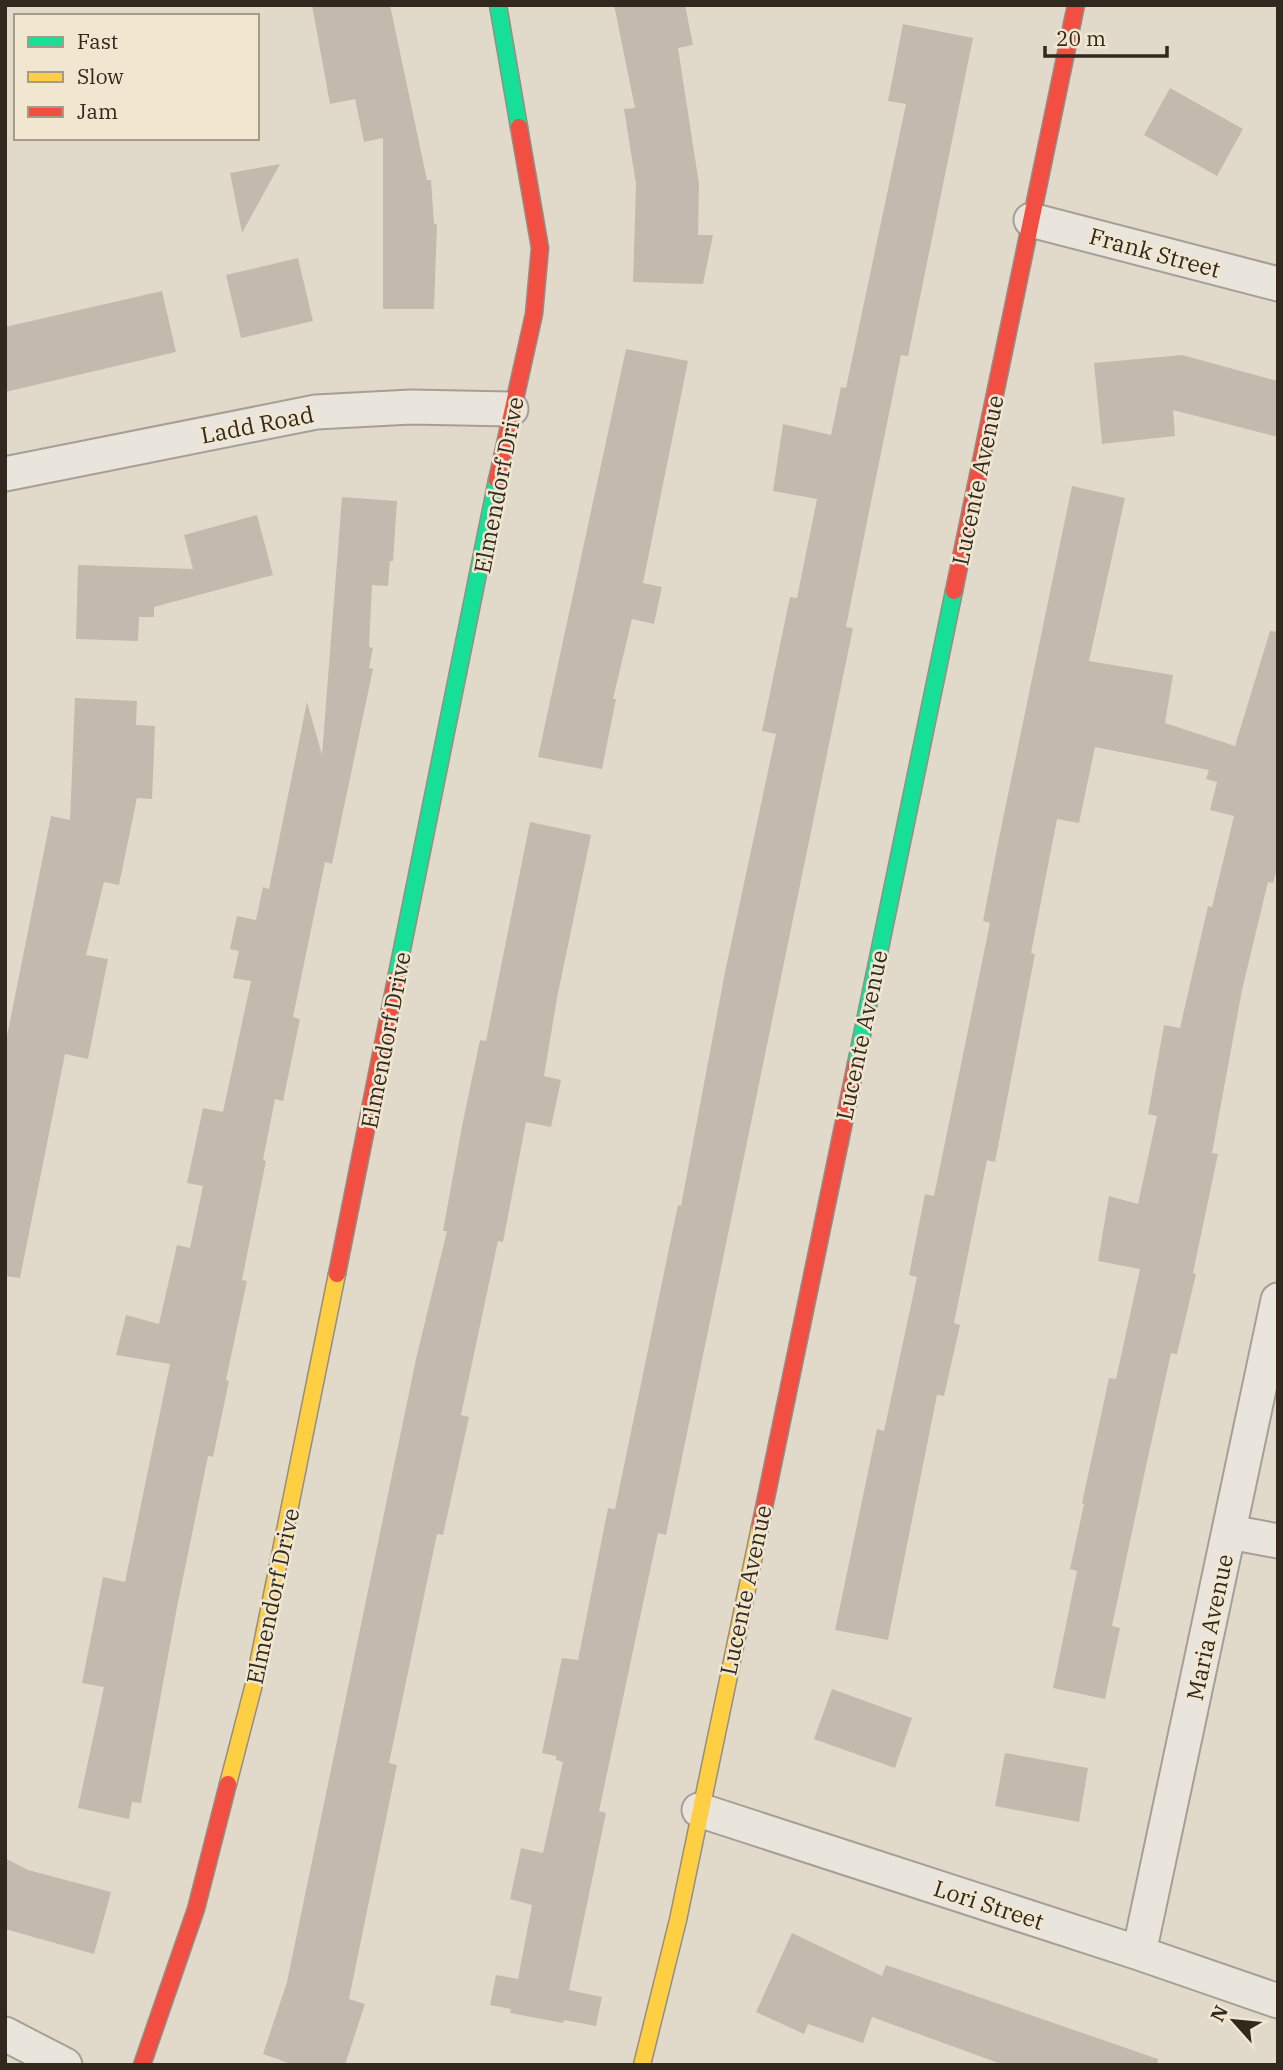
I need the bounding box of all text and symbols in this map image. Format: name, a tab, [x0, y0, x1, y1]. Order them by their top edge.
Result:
legend	[14, 14, 259, 140]
scale bar	[1045, 14, 1168, 58]
text: 20 m	[1056, 24, 1106, 52]
text: Fast	[77, 27, 118, 55]
text: Slow	[77, 62, 124, 90]
text: Jam	[77, 97, 118, 125]
street label: Frank Street	[1086, 220, 1224, 284]
street label: Lucente Avenue	[944, 392, 1010, 568]
street label: Elmendorf Drive	[466, 394, 530, 576]
street label: Ladd Road	[198, 398, 316, 450]
street label: Lucente Avenue	[828, 947, 894, 1123]
street label: Elmendorf Drive	[353, 949, 417, 1131]
street label: Lucente Avenue	[712, 1502, 778, 1678]
street label: Elmendorf Drive	[239, 1505, 305, 1687]
street label: Maria Avenue	[1179, 1551, 1239, 1703]
street label: Lori Street	[930, 1872, 1048, 1936]
north arrow	[1199, 1986, 1269, 2056]
text: N	[1205, 2001, 1233, 2025]

